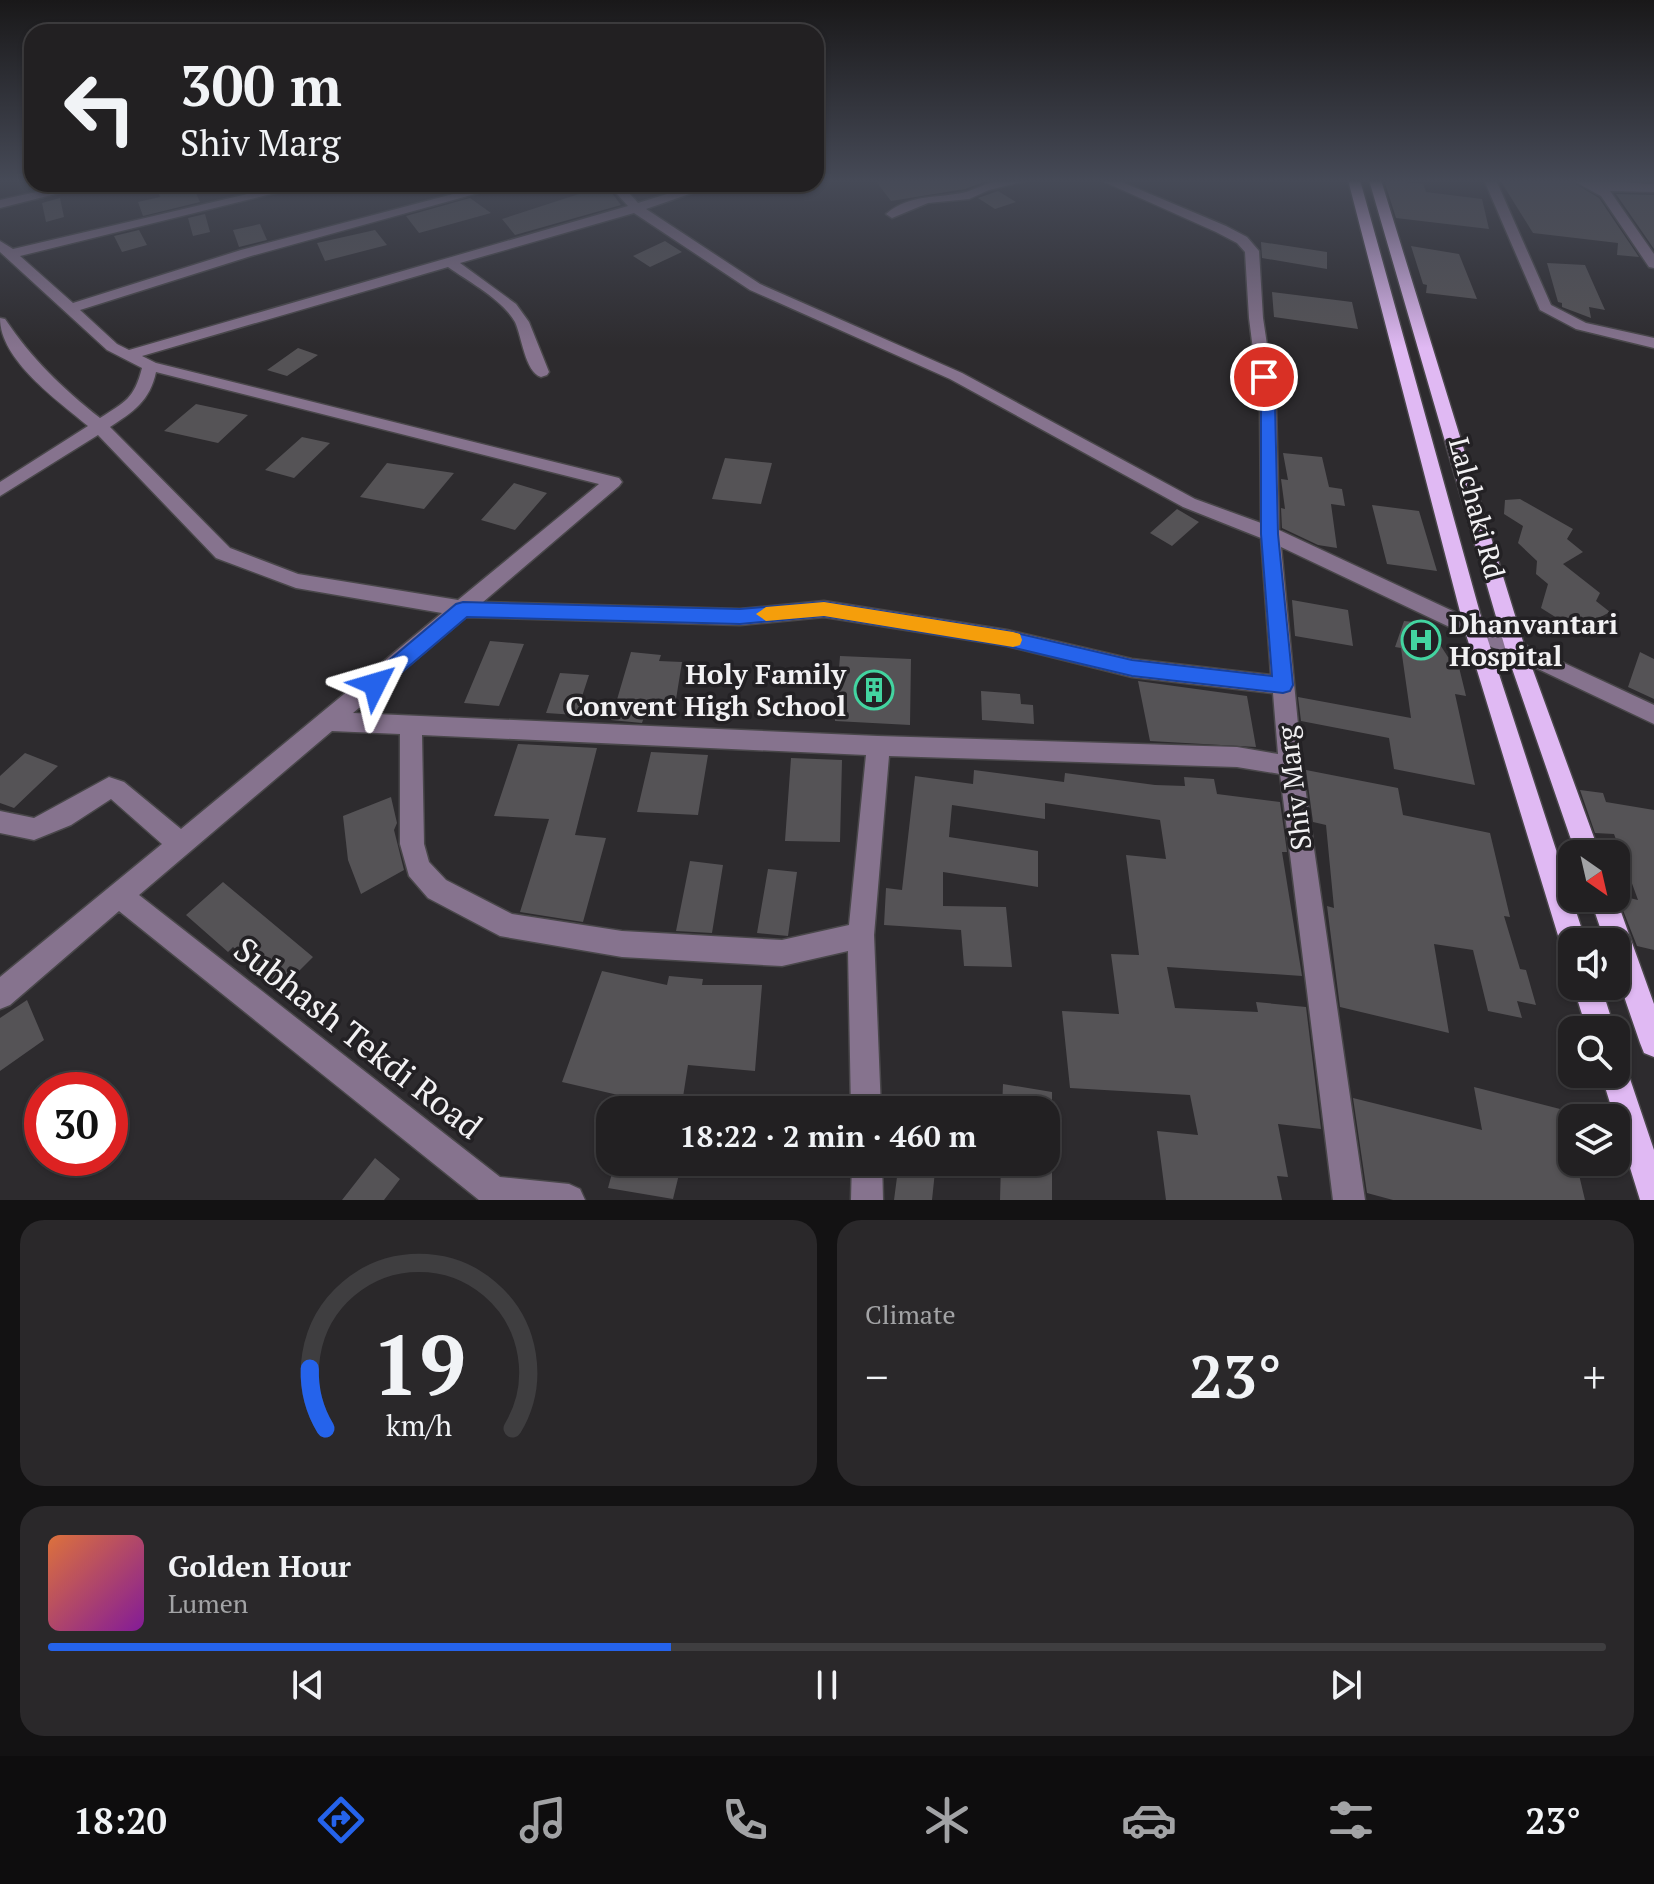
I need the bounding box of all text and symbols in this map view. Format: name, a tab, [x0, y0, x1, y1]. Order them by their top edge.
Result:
text: 300 m	[180, 48, 342, 122]
icon: left	[48, 56, 152, 160]
text: Shiv Marg	[180, 119, 340, 166]
pin	[1230, 343, 1298, 411]
icon: arrive	[1242, 355, 1286, 399]
street label: Lalchaki Rd	[1441, 433, 1514, 583]
place label: Dhanvantari Hospital	[1449, 605, 1618, 674]
hospital icon: Dhanvantari Hospital	[1400, 619, 1442, 661]
position arrow	[333, 642, 417, 726]
place label: Holy Family Convent High School	[565, 655, 847, 724]
building icon: Holy Family Convent High School	[853, 669, 895, 711]
street label: Shiv Marg	[1267, 723, 1319, 852]
north arrow	[1558, 840, 1630, 912]
map controls	[1558, 840, 1630, 1176]
street label: Subhash Tekdi Road	[225, 927, 492, 1149]
button: sound	[1558, 928, 1630, 1000]
button: search	[1558, 1016, 1630, 1088]
speed limit sign: 30	[24, 1072, 128, 1176]
button: layers	[1558, 1104, 1630, 1176]
text: 18:22 · 2 min · 460 m	[680, 1116, 976, 1156]
text: Climate	[865, 1297, 956, 1331]
text: 19	[371, 1309, 466, 1419]
text: 23°	[1189, 1336, 1282, 1415]
text: −	[865, 1347, 888, 1406]
text: +	[1583, 1347, 1606, 1406]
text: km/h	[385, 1406, 452, 1444]
text: Golden Hour	[168, 1546, 351, 1586]
text: Lumen	[168, 1586, 248, 1620]
icon: previous	[286, 1663, 330, 1707]
icon: pause	[805, 1663, 849, 1707]
icon: next	[1324, 1663, 1368, 1707]
icon: directions	[313, 1792, 369, 1848]
icon: music	[515, 1792, 571, 1848]
icon: phone	[717, 1792, 773, 1848]
icon: climate	[919, 1792, 975, 1848]
icon: car	[1121, 1792, 1177, 1848]
icon: filters	[1323, 1792, 1379, 1848]
text: 18:20	[73, 1797, 167, 1844]
text: 23°	[1525, 1797, 1581, 1844]

